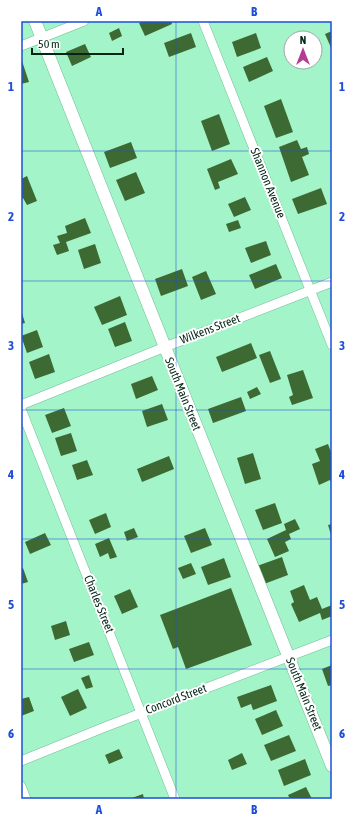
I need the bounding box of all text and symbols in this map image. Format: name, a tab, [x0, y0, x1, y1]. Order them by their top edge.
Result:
text: A	[95, 4, 103, 19]
text: B	[251, 4, 258, 19]
scale bar	[32, 30, 123, 56]
north arrow	[283, 30, 323, 70]
text: N	[300, 34, 306, 46]
text: 50 m	[38, 37, 60, 51]
text: 1	[8, 79, 14, 94]
text: 1	[339, 79, 345, 94]
street label: Shannon Avenue	[248, 146, 288, 220]
text: 2	[8, 209, 14, 224]
text: 2	[339, 209, 345, 224]
street label: Wilkens Street	[178, 311, 242, 347]
text: 3	[8, 338, 14, 353]
text: 3	[339, 338, 345, 353]
street label: South Main Street	[162, 355, 204, 433]
text: 4	[7, 467, 14, 482]
text: 4	[338, 467, 345, 482]
street label: Charles Street	[81, 573, 117, 635]
text: 5	[8, 597, 14, 612]
text: 5	[339, 597, 345, 612]
street label: South Main Street	[283, 655, 325, 733]
street label: Concord Street	[144, 681, 209, 717]
text: 6	[8, 726, 14, 741]
text: 6	[339, 726, 345, 741]
text: A	[95, 802, 103, 817]
text: B	[251, 802, 258, 817]

